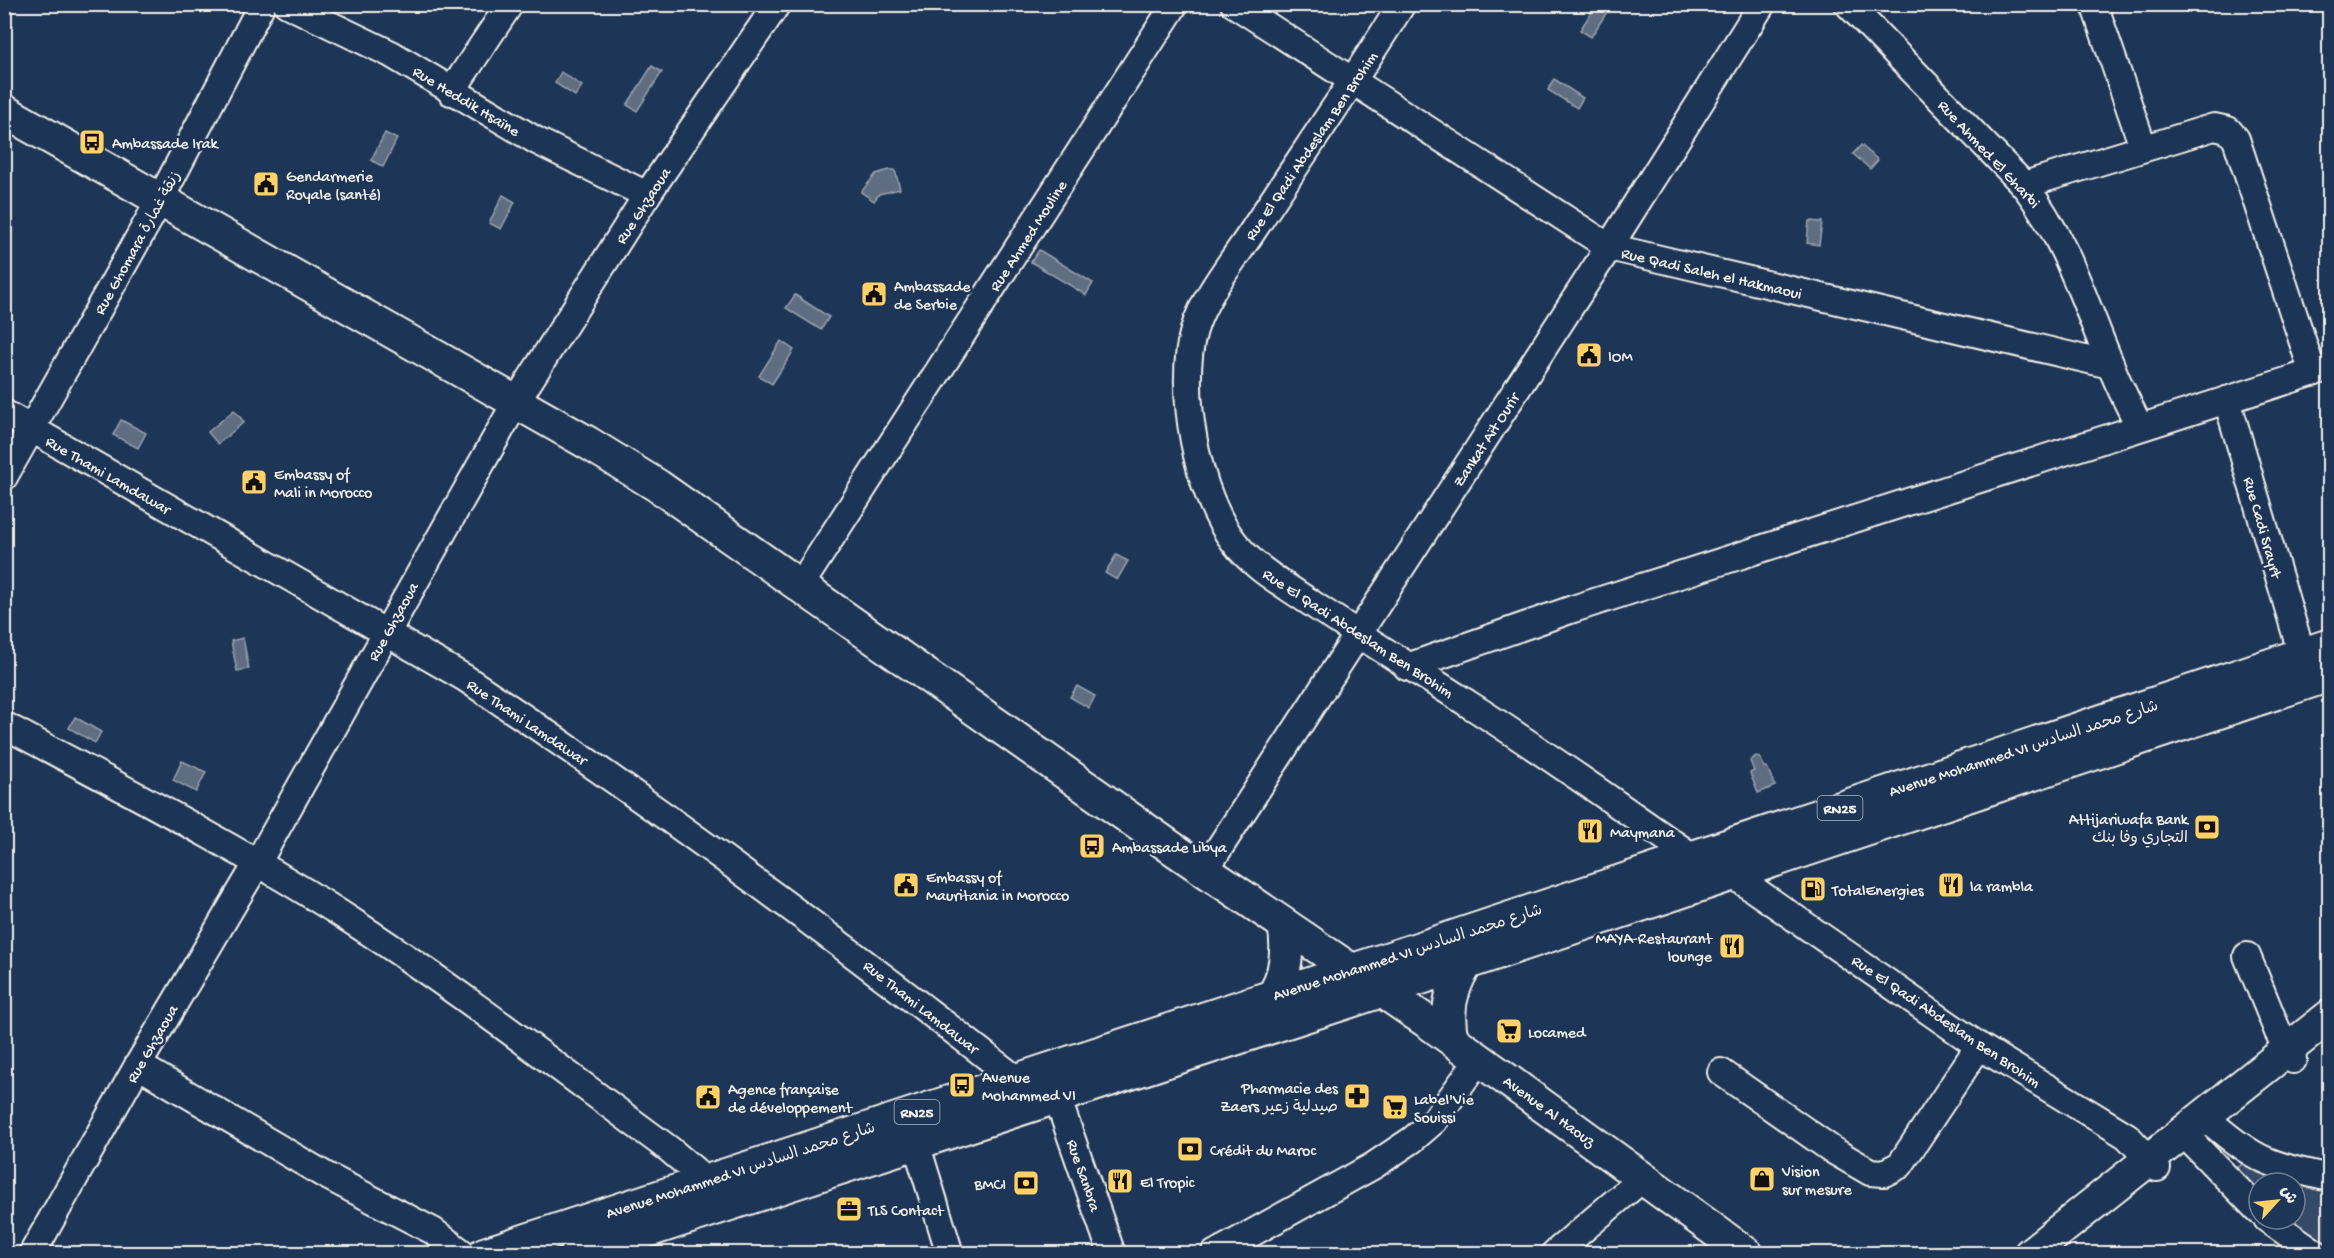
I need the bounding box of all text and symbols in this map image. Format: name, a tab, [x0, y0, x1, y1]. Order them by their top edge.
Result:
street label: Rue El Qadi Abdeslam Ben Brohim	[1242, 48, 1384, 245]
street label: Rue Heddik Hsaïne	[408, 64, 523, 143]
street label: Rue Ahmed El Gharbi	[1932, 97, 2043, 213]
bus stop icon: Ambassade Irak	[77, 127, 107, 157]
place label: Ambassade Irak	[112, 136, 220, 155]
street label: Rue Ghzaoua	[613, 164, 677, 249]
street label: Rue Ghomara زنقة غمارة	[91, 168, 186, 319]
public building icon: Gendarmerie Royale (santé)	[251, 169, 281, 199]
place label: Gendarmerie Royale (santé)	[286, 169, 381, 206]
street label: Rue Ahmed Mouline	[987, 177, 1073, 296]
street label: Rue Qadi Saleh el Hakmaoui	[1619, 245, 1803, 305]
public building icon: Ambassade de Serbie	[859, 279, 889, 309]
place label: Ambassade de Serbie	[894, 279, 971, 316]
public building icon: IOM	[1574, 340, 1604, 370]
place label: IOM	[1608, 349, 1633, 368]
street label: Zankat Aït Ourir	[1450, 389, 1526, 492]
street label: Rue Thami Lamdawar	[41, 433, 174, 521]
public building icon: Embassy of Mali in Morocco	[239, 467, 269, 497]
place label: Embassy of Mali in Morocco	[274, 467, 372, 504]
street label: Rue Cadi Srayrt	[2237, 475, 2285, 582]
street label: Rue El Qadi Abdeslam Ben Brohim	[1258, 566, 1457, 704]
street label: Rue Ghzaoua	[366, 579, 425, 665]
street label: Rue Thami Lamdawar	[462, 676, 591, 772]
street label: Avenue Mohammed VI شارع محمد السادس	[1887, 698, 2161, 803]
road number: RN25	[1818, 796, 1862, 820]
place label: Attijariwafa Bank التجاري وفا بنك	[2069, 812, 2190, 849]
bank icon: Attijariwafa Bank التجاري وفا بنك	[2192, 812, 2222, 842]
restaurant icon: Maymana	[1575, 816, 1605, 846]
place label: Maymana	[1610, 825, 1676, 844]
bus stop icon: Ambassade Libya	[1077, 831, 1107, 861]
place label: Ambassade Libya	[1112, 840, 1228, 859]
public building icon: Embassy of Mauritania in Morocco	[891, 870, 921, 900]
place label: Embassy of Mauritania in Morocco	[926, 870, 1069, 907]
restaurant icon: la rambla	[1936, 870, 1966, 900]
fuel station icon: TotalEnergies	[1798, 874, 1828, 904]
place label: la rambla	[1970, 879, 2034, 898]
place label: TotalEnergies	[1831, 883, 1925, 902]
street label: Avenue Mohammed VI شارع محمد السادس	[1271, 902, 1545, 1007]
place label: MAYA-Restaurant lounge	[1595, 931, 1713, 968]
restaurant icon: MAYA-Restaurant lounge	[1717, 931, 1747, 961]
street label: Rue El Qadi Abdeslam Ben Brohim	[1847, 952, 2044, 1094]
street label: Rue Thami Lamdawar	[858, 958, 982, 1061]
street label: Rue Ghzaoua	[124, 1001, 185, 1087]
supermarket icon: Locamed	[1494, 1016, 1524, 1046]
place label: Locamed	[1528, 1025, 1587, 1044]
bus stop icon: Avenue Mohammed VI	[947, 1070, 977, 1100]
place label: Avenue Mohammed VI	[982, 1070, 1076, 1107]
street label: Avenue Al Haouz	[1498, 1073, 1599, 1153]
place label: Pharmacie des Zaers صيدلية زعير	[1220, 1081, 1339, 1118]
pharmacy icon: Pharmacie des Zaers صيدلية زعير	[1342, 1081, 1372, 1111]
public building icon: Agence française de développement	[693, 1082, 723, 1112]
place label: Agence française de développement	[728, 1082, 853, 1119]
supermarket icon: Label'Vie Souissi	[1380, 1092, 1410, 1122]
place label: Label'Vie Souissi	[1414, 1092, 1474, 1129]
road number: RN25	[894, 1100, 940, 1124]
street label: Avenue Mohammed VI شارع محمد السادس	[604, 1120, 878, 1225]
bank icon: Crédit du Maroc	[1175, 1134, 1205, 1164]
street label: Rue Sanbra	[1061, 1138, 1103, 1216]
place label: Crédit du Maroc	[1210, 1143, 1316, 1162]
shop icon: Vision sur mesure	[1747, 1164, 1777, 1194]
place label: Vision sur mesure	[1781, 1164, 1853, 1201]
restaurant icon: El Tropic	[1105, 1166, 1135, 1196]
bank icon: BMCI	[1011, 1168, 1041, 1198]
north arrow	[2247, 1171, 2307, 1231]
place label: El Tropic	[1140, 1175, 1195, 1194]
place label: BMCI	[973, 1177, 1006, 1196]
text: ش	[2275, 1184, 2300, 1208]
office icon: TLS Contact	[834, 1194, 864, 1224]
place label: TLS Contact	[867, 1203, 945, 1222]

